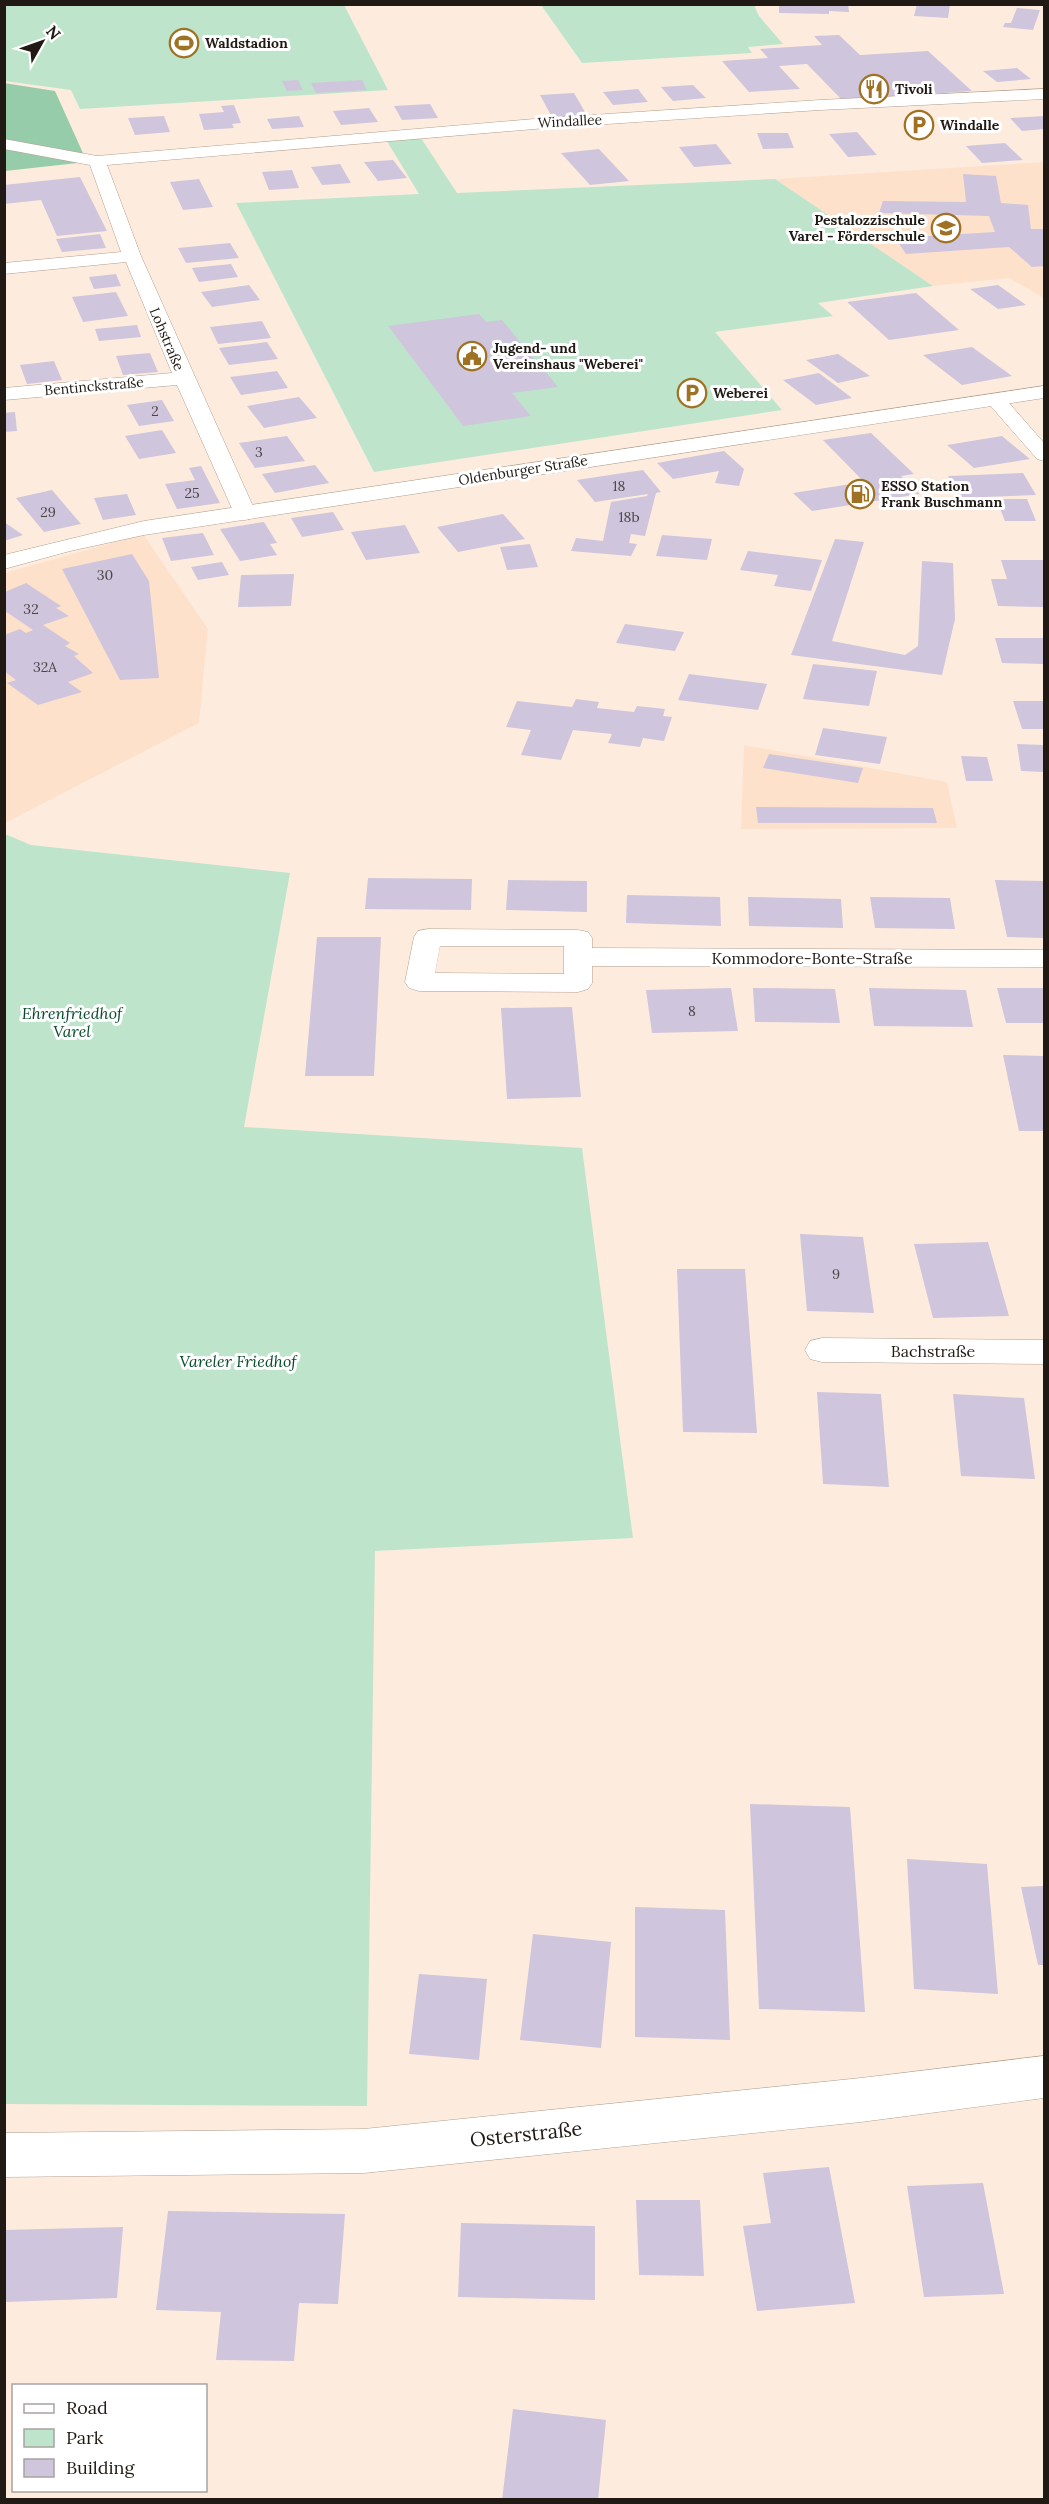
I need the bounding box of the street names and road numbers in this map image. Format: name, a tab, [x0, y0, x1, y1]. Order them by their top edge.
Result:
street label: Windallee	[537, 110, 603, 132]
street label: Lohstraße	[146, 305, 189, 374]
street label: Bentinckstraße	[44, 373, 145, 399]
street label: Oldenburger Straße	[457, 451, 589, 489]
street label: Kommodore-Bonte-Straße	[711, 948, 913, 968]
street label: Bachstraße	[891, 1341, 976, 1361]
street label: Osterstraße	[469, 2115, 583, 2152]

